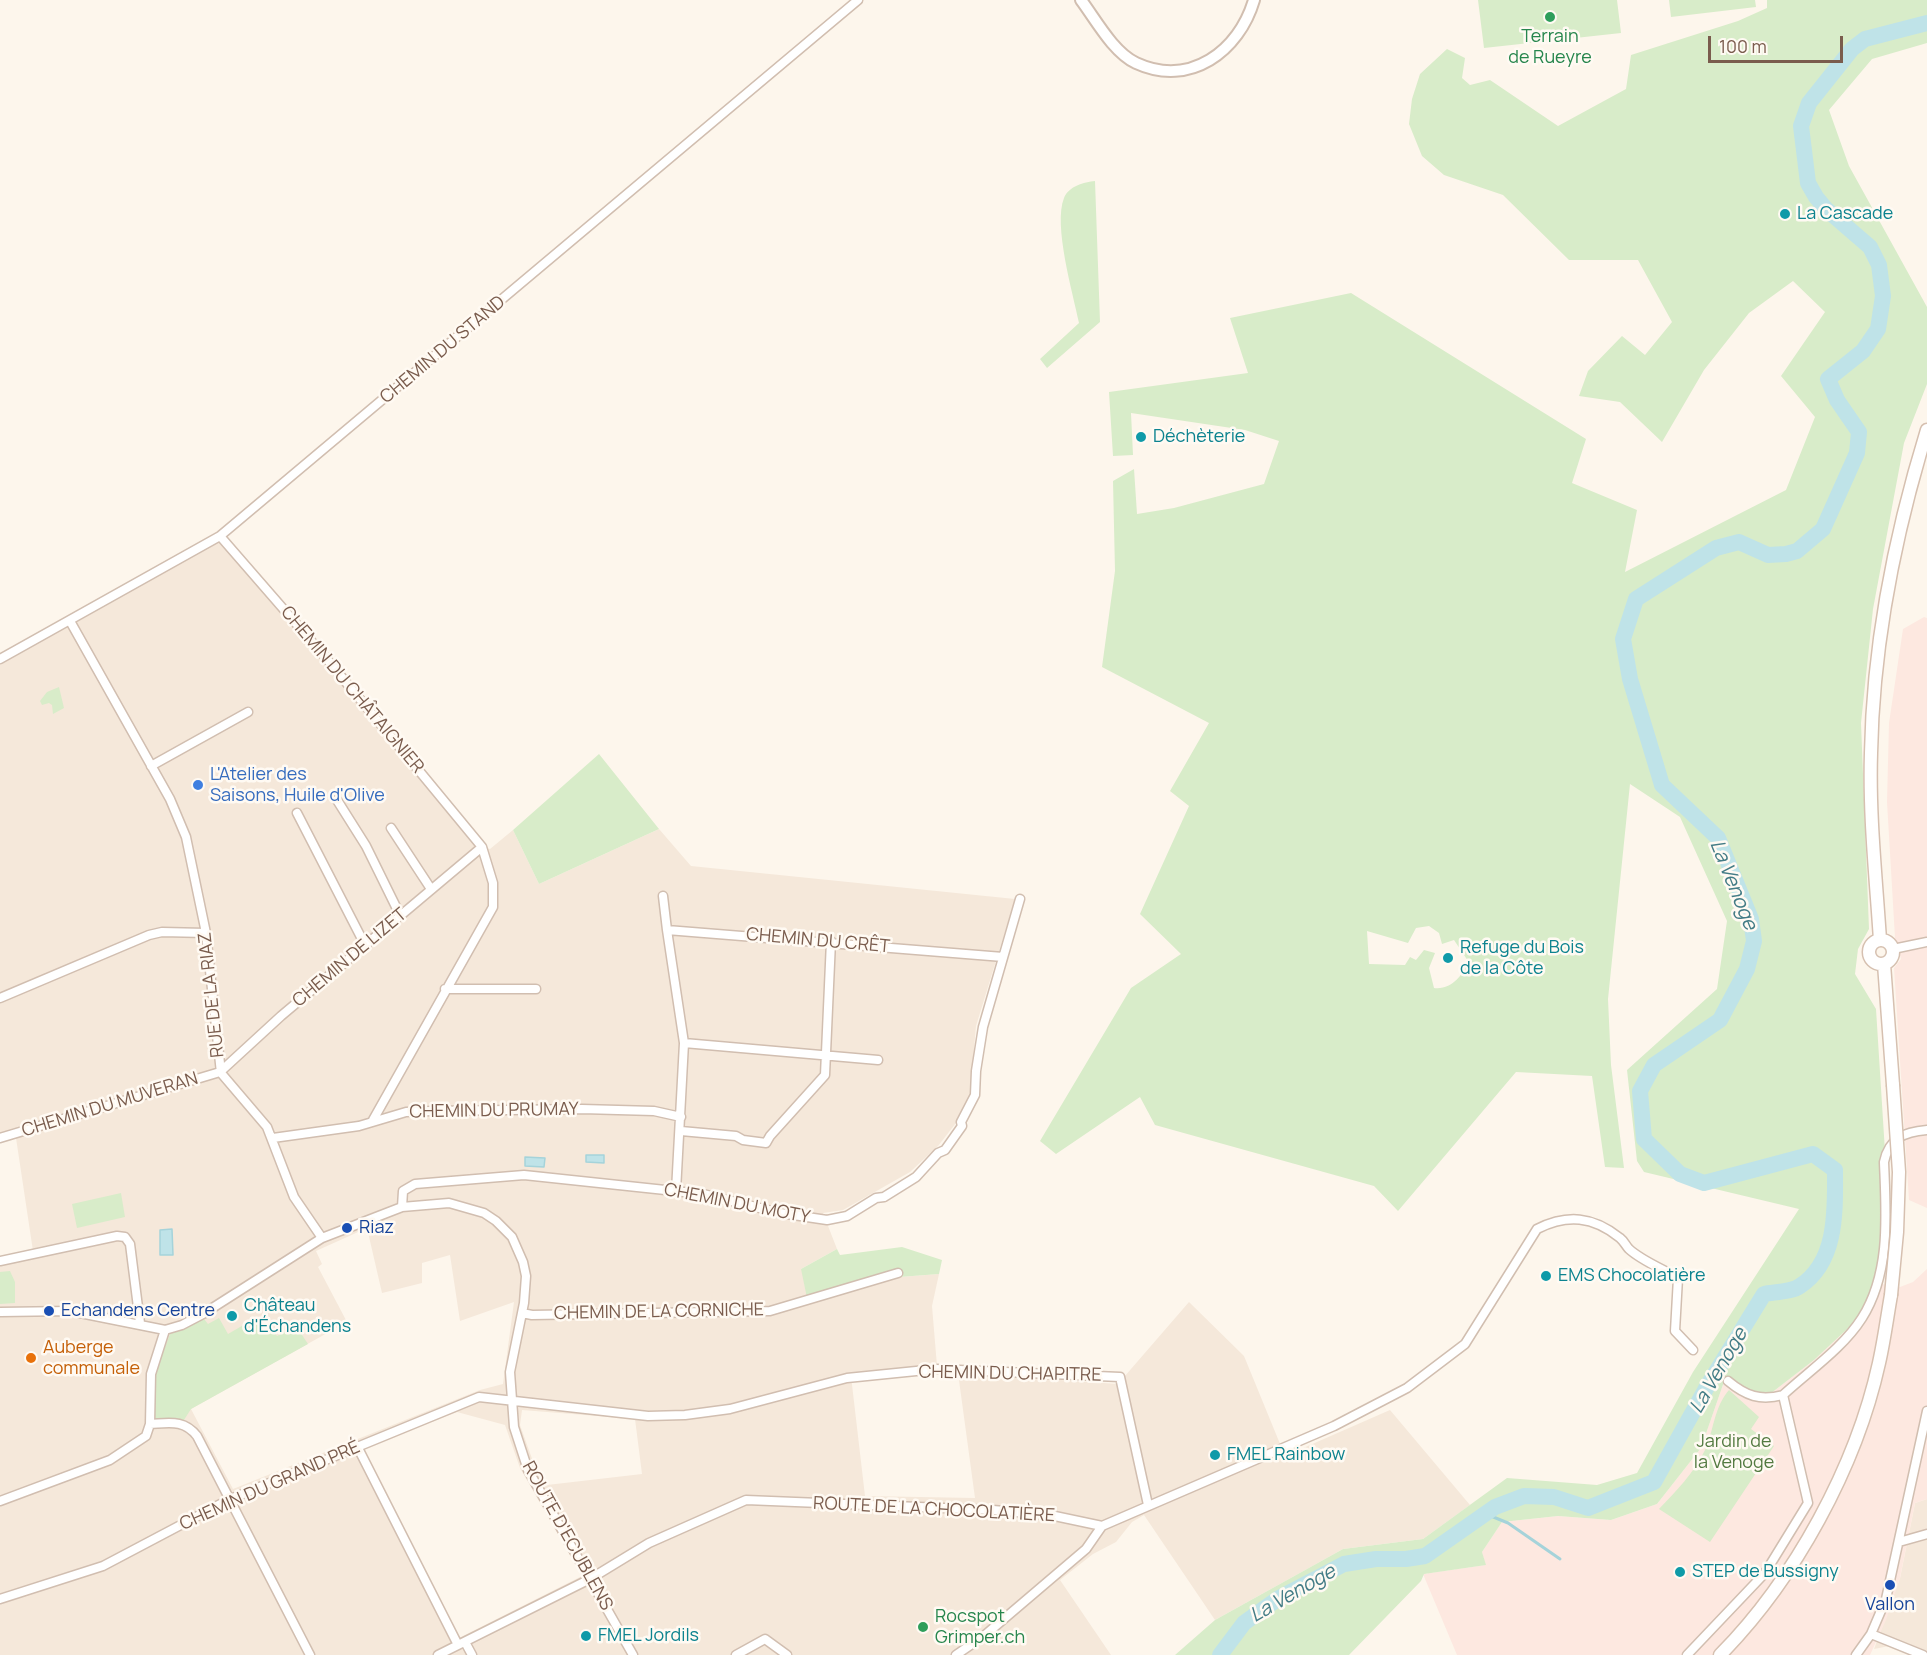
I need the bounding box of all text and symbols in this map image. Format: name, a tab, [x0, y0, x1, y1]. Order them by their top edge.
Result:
marker: Terrain de Rueyre	[1543, 10, 1557, 24]
scale bar	[1711, 24, 1846, 62]
place label: Terrain de Rueyre	[1508, 26, 1592, 68]
text: 100 m	[1719, 34, 1767, 58]
place label: La Cascade	[1797, 203, 1893, 225]
marker: La Cascade	[1778, 207, 1792, 221]
street label: CHEMIN DU STAND	[376, 291, 510, 409]
place label: Déchèterie	[1153, 426, 1245, 448]
marker: Déchèterie	[1134, 430, 1148, 444]
street label: CHEMIN DU CHÂTAIGNIER	[276, 602, 428, 778]
place label: L'Atelier des Saisons, Huile d'Olive	[210, 764, 385, 806]
marker: L'Atelier des Saisons, Huile d'Olive	[191, 778, 205, 792]
water label: La Venoge	[1704, 837, 1762, 933]
street label: CHEMIN DE LIZET	[289, 904, 411, 1012]
street label: CHEMIN DU CRÊT	[745, 924, 891, 958]
street label: RUE DE LA RIAZ	[195, 931, 229, 1059]
place label: Refuge du Bois de la Côte	[1460, 937, 1584, 980]
marker: Refuge du Bois de la Côte	[1441, 951, 1455, 965]
street label: CHEMIN DU MUVERAN	[19, 1068, 201, 1142]
street label: CHEMIN DU PRUMAY	[409, 1099, 579, 1123]
street label: CHEMIN DU MOTY	[662, 1179, 812, 1229]
place label: Riaz	[359, 1217, 394, 1239]
marker: Riaz	[340, 1221, 354, 1235]
place label: EMS Chocolatière	[1558, 1265, 1706, 1287]
marker: EMS Chocolatière	[1539, 1269, 1553, 1283]
place label: Château d'Échandens	[244, 1295, 351, 1338]
street label: CHEMIN DE LA CORNICHE	[554, 1299, 764, 1325]
place label: Echandens Centre	[61, 1300, 215, 1322]
marker: Echandens Centre	[42, 1304, 56, 1318]
marker: Château d'Échandens	[225, 1309, 239, 1323]
water label: La Venoge	[1685, 1324, 1753, 1418]
place label: Auberge communale	[43, 1337, 140, 1380]
marker: Auberge communale	[24, 1351, 38, 1365]
street label: CHEMIN DU CHAPITRE	[918, 1362, 1102, 1386]
park label: Jardin de la Venoge	[1694, 1431, 1774, 1474]
street label: CHEMIN DU GRAND PRÉ	[177, 1436, 363, 1536]
place label: FMEL Rainbow	[1227, 1444, 1345, 1466]
marker: FMEL Rainbow	[1208, 1448, 1222, 1462]
street label: ROUTE D'ECUBLENS	[517, 1458, 617, 1614]
street label: ROUTE DE LA CHOCOLATIÈRE	[813, 1493, 1055, 1527]
water label: La Venoge	[1246, 1560, 1340, 1628]
place label: STEP de Bussigny	[1692, 1561, 1839, 1583]
marker: STEP de Bussigny	[1673, 1565, 1687, 1579]
marker: Vallon	[1883, 1578, 1897, 1592]
place label: Vallon	[1865, 1594, 1915, 1616]
place label: Rocspot Grimper.ch	[935, 1606, 1025, 1648]
marker: Rocspot Grimper.ch	[916, 1620, 930, 1634]
place label: FMEL Jordils	[598, 1625, 699, 1647]
marker: FMEL Jordils	[579, 1629, 593, 1643]

